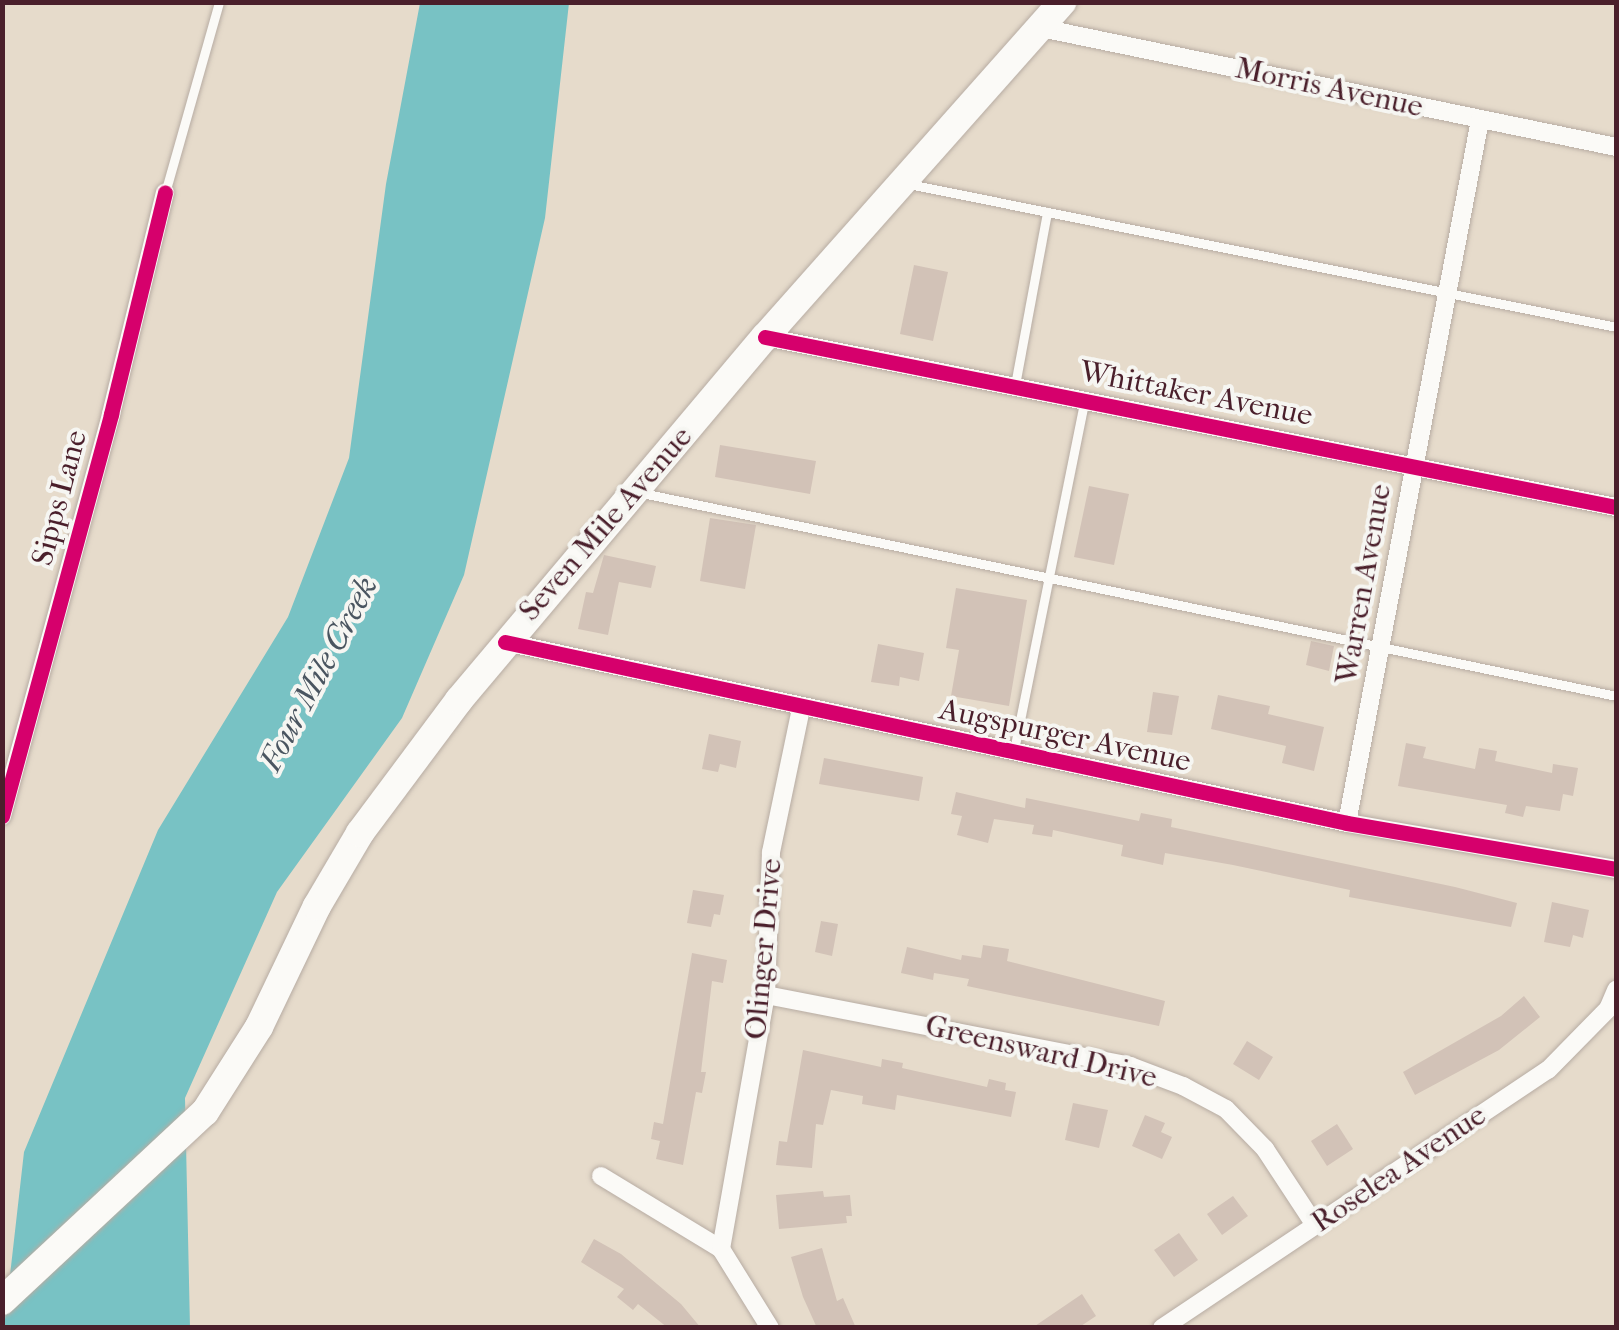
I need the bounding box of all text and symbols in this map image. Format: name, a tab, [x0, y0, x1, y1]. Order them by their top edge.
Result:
street label: Morris Avenue	[1232, 51, 1426, 125]
street label: Whittaker Avenue	[1077, 354, 1315, 434]
street label: Seven Mile Avenue	[512, 420, 700, 628]
street label: Sipps Lane	[25, 426, 95, 570]
street label: Warren Avenue	[1329, 481, 1399, 687]
water label: Four Mile Creek	[252, 570, 386, 778]
street label: Augspurger Avenue	[936, 692, 1194, 780]
street label: Olinger Drive	[738, 857, 790, 1041]
street label: Greensward Drive	[922, 1008, 1160, 1096]
street label: Roselea Avenue	[1305, 1097, 1493, 1241]

